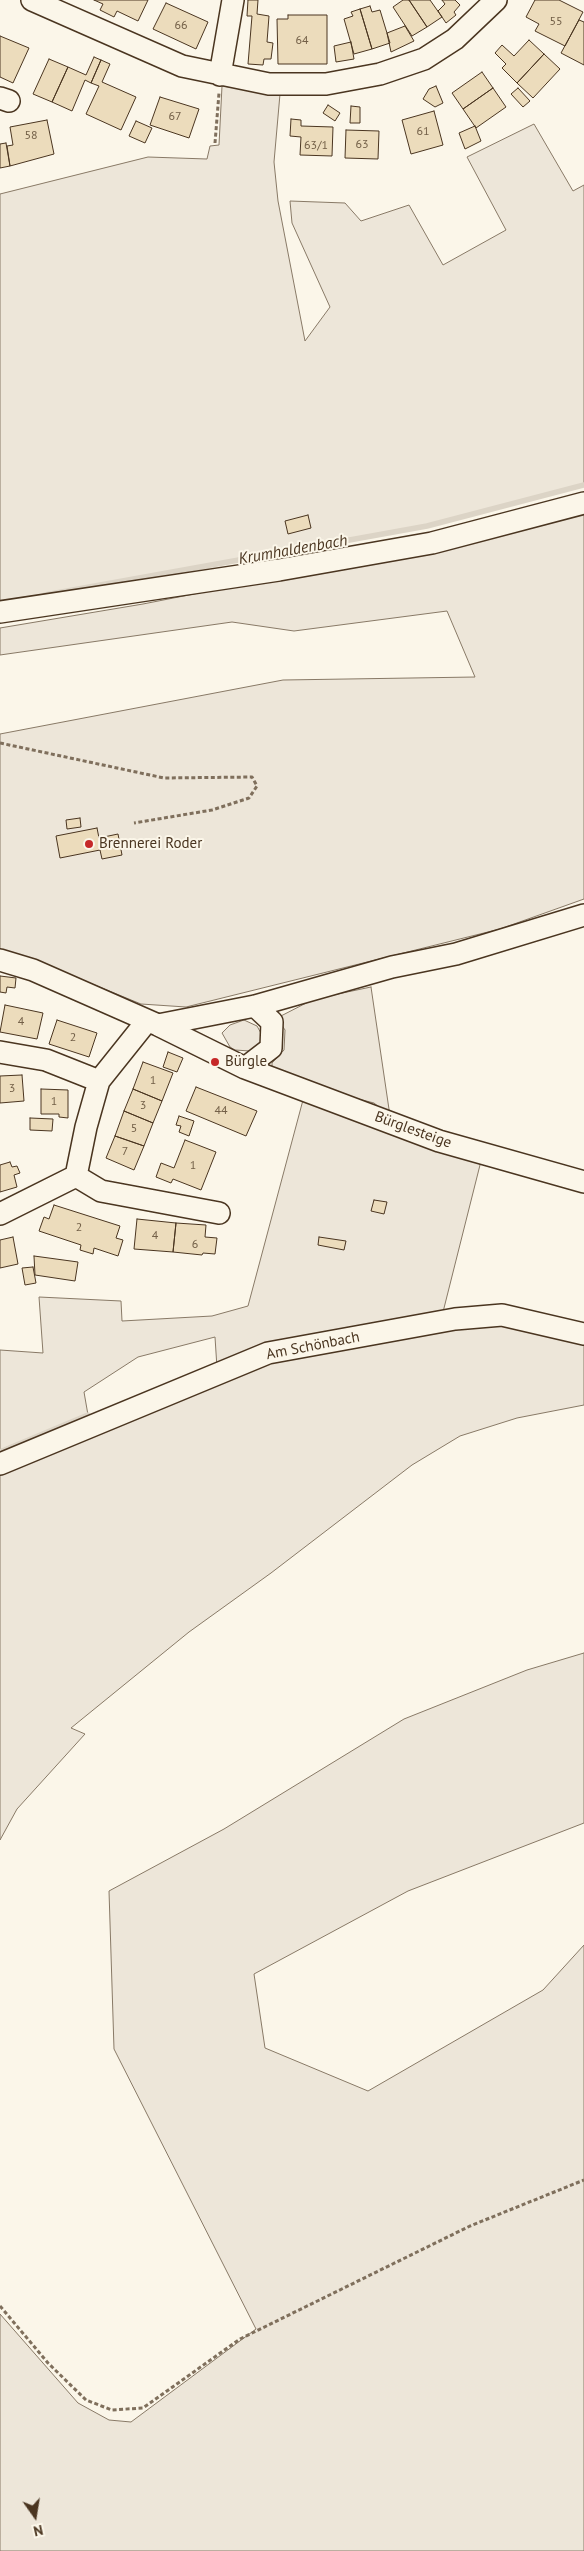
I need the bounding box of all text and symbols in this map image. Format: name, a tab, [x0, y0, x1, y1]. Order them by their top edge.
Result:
house number: 55	[549, 15, 563, 29]
house number: 66	[174, 19, 188, 33]
house number: 64	[295, 34, 309, 48]
house number: 67	[168, 110, 182, 124]
house number: 61	[416, 125, 430, 139]
house number: 58	[24, 129, 38, 143]
house number: 63	[355, 138, 369, 152]
house number: 63/1	[304, 139, 328, 153]
water label: Krumhaldenbach	[237, 531, 349, 569]
place label: Brennerei Roder	[99, 835, 202, 853]
marker: Brennerei Roder	[83, 838, 95, 850]
house number: 4	[18, 1015, 24, 1029]
house number: 2	[70, 1031, 76, 1045]
place label: Bürgle	[225, 1053, 267, 1071]
marker: Bürgle	[209, 1056, 221, 1068]
house number: 1	[150, 1074, 156, 1088]
house number: 3	[9, 1082, 15, 1096]
house number: 1	[51, 1095, 57, 1109]
house number: 3	[140, 1099, 146, 1113]
house number: 44	[214, 1104, 228, 1118]
street label: Bürglesteige	[372, 1108, 454, 1152]
house number: 5	[131, 1122, 137, 1136]
house number: 7	[122, 1145, 128, 1159]
house number: 1	[190, 1159, 196, 1173]
house number: 2	[76, 1221, 82, 1235]
house number: 4	[152, 1229, 158, 1243]
house number: 6	[192, 1238, 198, 1252]
street label: Am Schönbach	[265, 1328, 361, 1364]
north arrow	[10, 2491, 60, 2541]
text: N	[32, 2521, 45, 2540]

